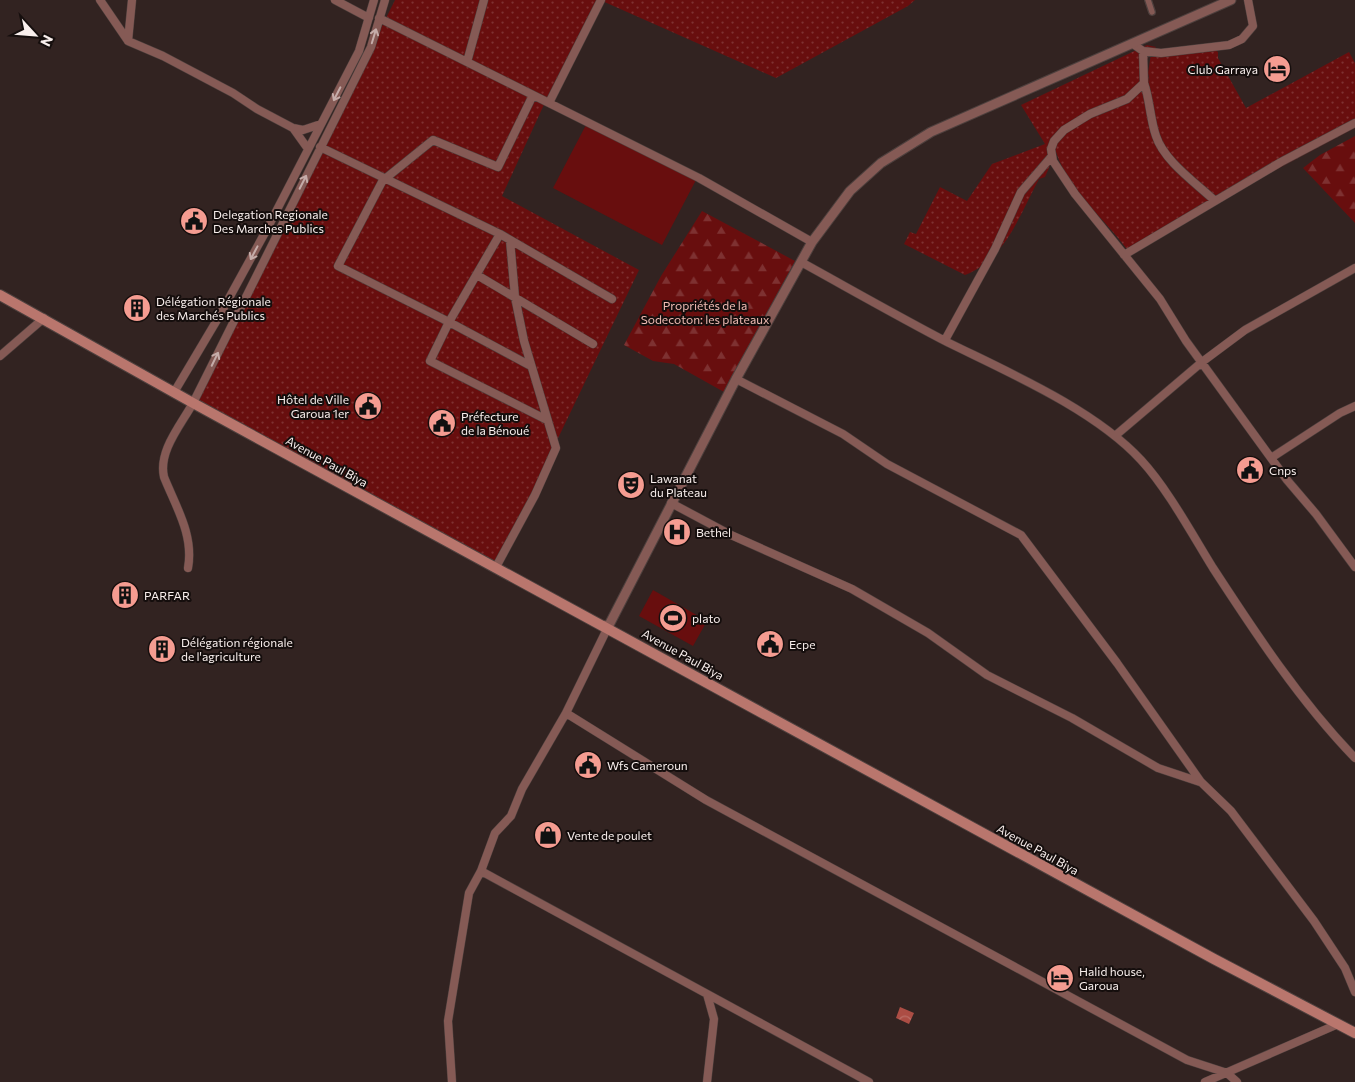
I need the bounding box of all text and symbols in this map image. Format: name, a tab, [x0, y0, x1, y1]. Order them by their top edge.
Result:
north arrow	[10, 10, 60, 60]
one-way arrow	[369, 29, 379, 45]
text: N	[37, 32, 57, 49]
hotel icon: Club Garraya	[1262, 54, 1292, 84]
place label: Club Garraya	[1188, 62, 1258, 76]
one-way arrow	[332, 86, 342, 101]
one-way arrow	[299, 175, 308, 190]
public building icon: Delegation Regionale Des Marches Publics	[179, 206, 209, 236]
place label: Delegation Regionale Des Marches Publics	[213, 207, 328, 235]
one-way arrow	[248, 246, 258, 260]
building icon: Délégation Régionale des Marchés Publics	[122, 293, 152, 323]
place label: Délégation Régionale des Marchés Publics	[156, 294, 271, 322]
park label: Propriétés de la Sodecoton: les plateaux	[641, 298, 770, 326]
one-way arrow	[211, 352, 220, 367]
public building icon: Hôtel de Ville Garoua 1er	[353, 391, 383, 421]
place label: Hôtel de Ville Garoua 1er	[277, 392, 349, 420]
public building icon: Préfecture de la Bénoué	[427, 408, 457, 438]
place label: Préfecture de la Bénoué	[461, 409, 529, 437]
street label: Avenue Paul Biya	[284, 433, 370, 489]
public building icon: Cnps	[1235, 455, 1265, 485]
place label: Cnps	[1269, 463, 1297, 477]
theatre icon: Lawanat du Plateau	[616, 470, 646, 500]
place label: Lawanat du Plateau	[650, 471, 707, 499]
hospital icon: Bethel	[662, 517, 692, 547]
place label: Bethel	[696, 525, 731, 539]
building icon: PARFAR	[110, 580, 140, 610]
place label: PARFAR	[144, 588, 190, 602]
sports icon: plato	[658, 603, 688, 633]
place label: plato	[692, 611, 720, 625]
street label: Avenue Paul Biya	[640, 626, 726, 682]
public building icon: Ecpe	[755, 629, 785, 659]
building icon: Délégation régionale de l'agriculture	[147, 634, 177, 664]
place label: Délégation régionale de l'agriculture	[181, 635, 293, 663]
place label: Ecpe	[789, 637, 815, 651]
public building icon: Wfs Cameroun	[573, 750, 603, 780]
place label: Wfs Cameroun	[607, 758, 688, 772]
shop icon: Vente de poulet	[533, 820, 563, 850]
street label: Avenue Paul Biya	[995, 821, 1081, 877]
place label: Vente de poulet	[567, 828, 652, 842]
hotel icon: Halid house, Garoua	[1045, 963, 1075, 993]
place label: Halid house, Garoua	[1079, 964, 1145, 992]

